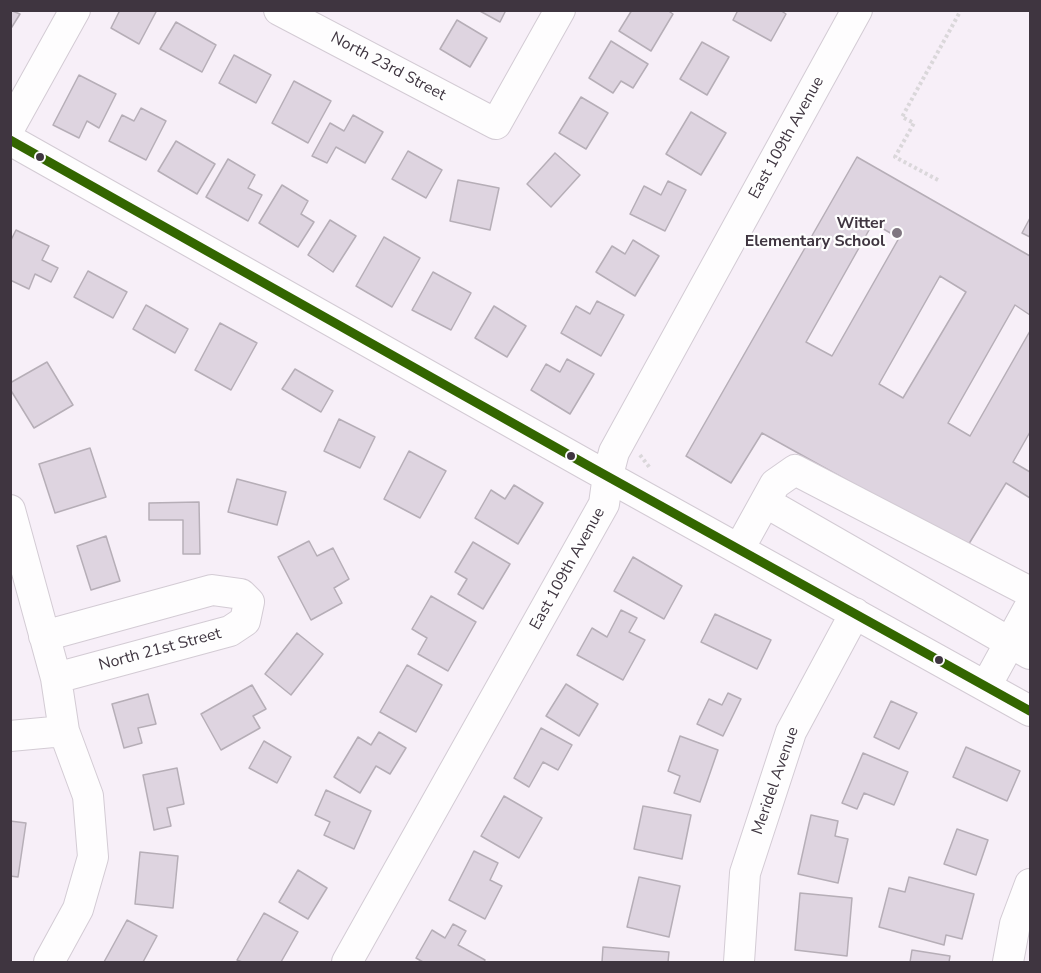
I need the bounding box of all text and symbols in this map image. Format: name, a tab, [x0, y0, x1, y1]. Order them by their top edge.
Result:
street label: North 23rd Street	[327, 29, 449, 105]
street label: East 109th Avenue	[745, 73, 829, 203]
unlabelled marker	[34, 151, 46, 163]
place label: Witter Elementary School	[745, 214, 885, 252]
marker: Witter Elementary School	[890, 226, 904, 240]
unlabelled marker	[565, 450, 577, 462]
street label: East 109th Avenue	[526, 504, 610, 634]
street label: North 21st Street	[97, 624, 223, 676]
unlabelled marker	[933, 654, 945, 666]
street label: Meridel Avenue	[749, 725, 803, 837]

